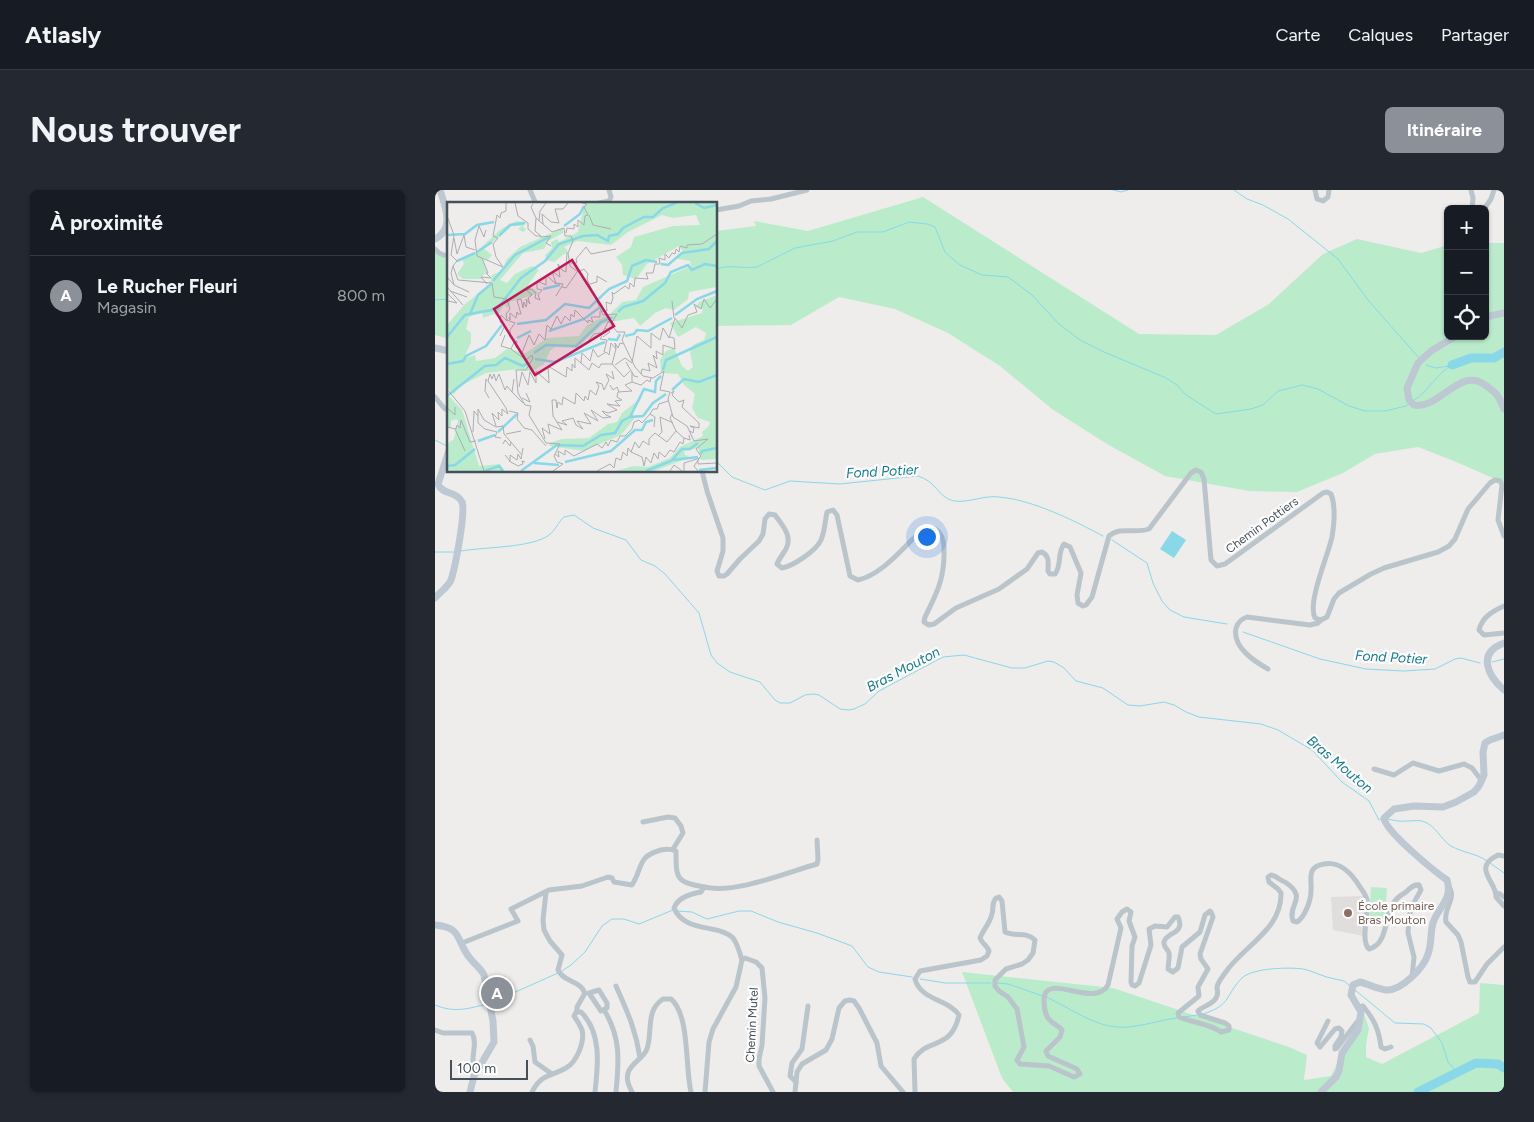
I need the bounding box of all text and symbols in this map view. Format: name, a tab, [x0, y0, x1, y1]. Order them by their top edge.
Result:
text: Atlasly	[25, 20, 101, 49]
text: Carte	[1275, 24, 1320, 46]
text: Calques	[1348, 24, 1413, 46]
text: Partager	[1441, 24, 1509, 46]
button: Itinéraire	[1385, 107, 1504, 153]
text: Nous trouver	[30, 109, 241, 151]
inset map	[447, 202, 717, 472]
map controls	[1444, 205, 1489, 340]
button: +	[1444, 205, 1489, 250]
text: À proximité	[50, 210, 163, 235]
button: −	[1444, 250, 1489, 295]
text: Le Rucher Fleuri	[97, 275, 237, 298]
text: A	[60, 286, 72, 305]
text: 800 m	[337, 286, 385, 305]
button: locate	[1444, 295, 1489, 340]
text: Magasin	[97, 298, 156, 317]
water label: Fond Potier	[845, 461, 920, 482]
street label: Chemin Pottiers	[1223, 494, 1301, 556]
your location	[914, 524, 940, 550]
water label: Bras Mouton	[864, 643, 943, 696]
water label: Fond Potier	[1354, 647, 1429, 668]
water label: Bras Mouton	[1303, 732, 1376, 797]
place label: École primaire Bras Mouton	[1358, 899, 1435, 927]
marker: École primaire Bras Mouton	[1342, 907, 1354, 919]
pin: A	[481, 974, 513, 1012]
street label: Chemin Mutel	[743, 987, 761, 1063]
scale bar	[450, 1057, 527, 1080]
text: 100 m	[457, 1060, 496, 1077]

